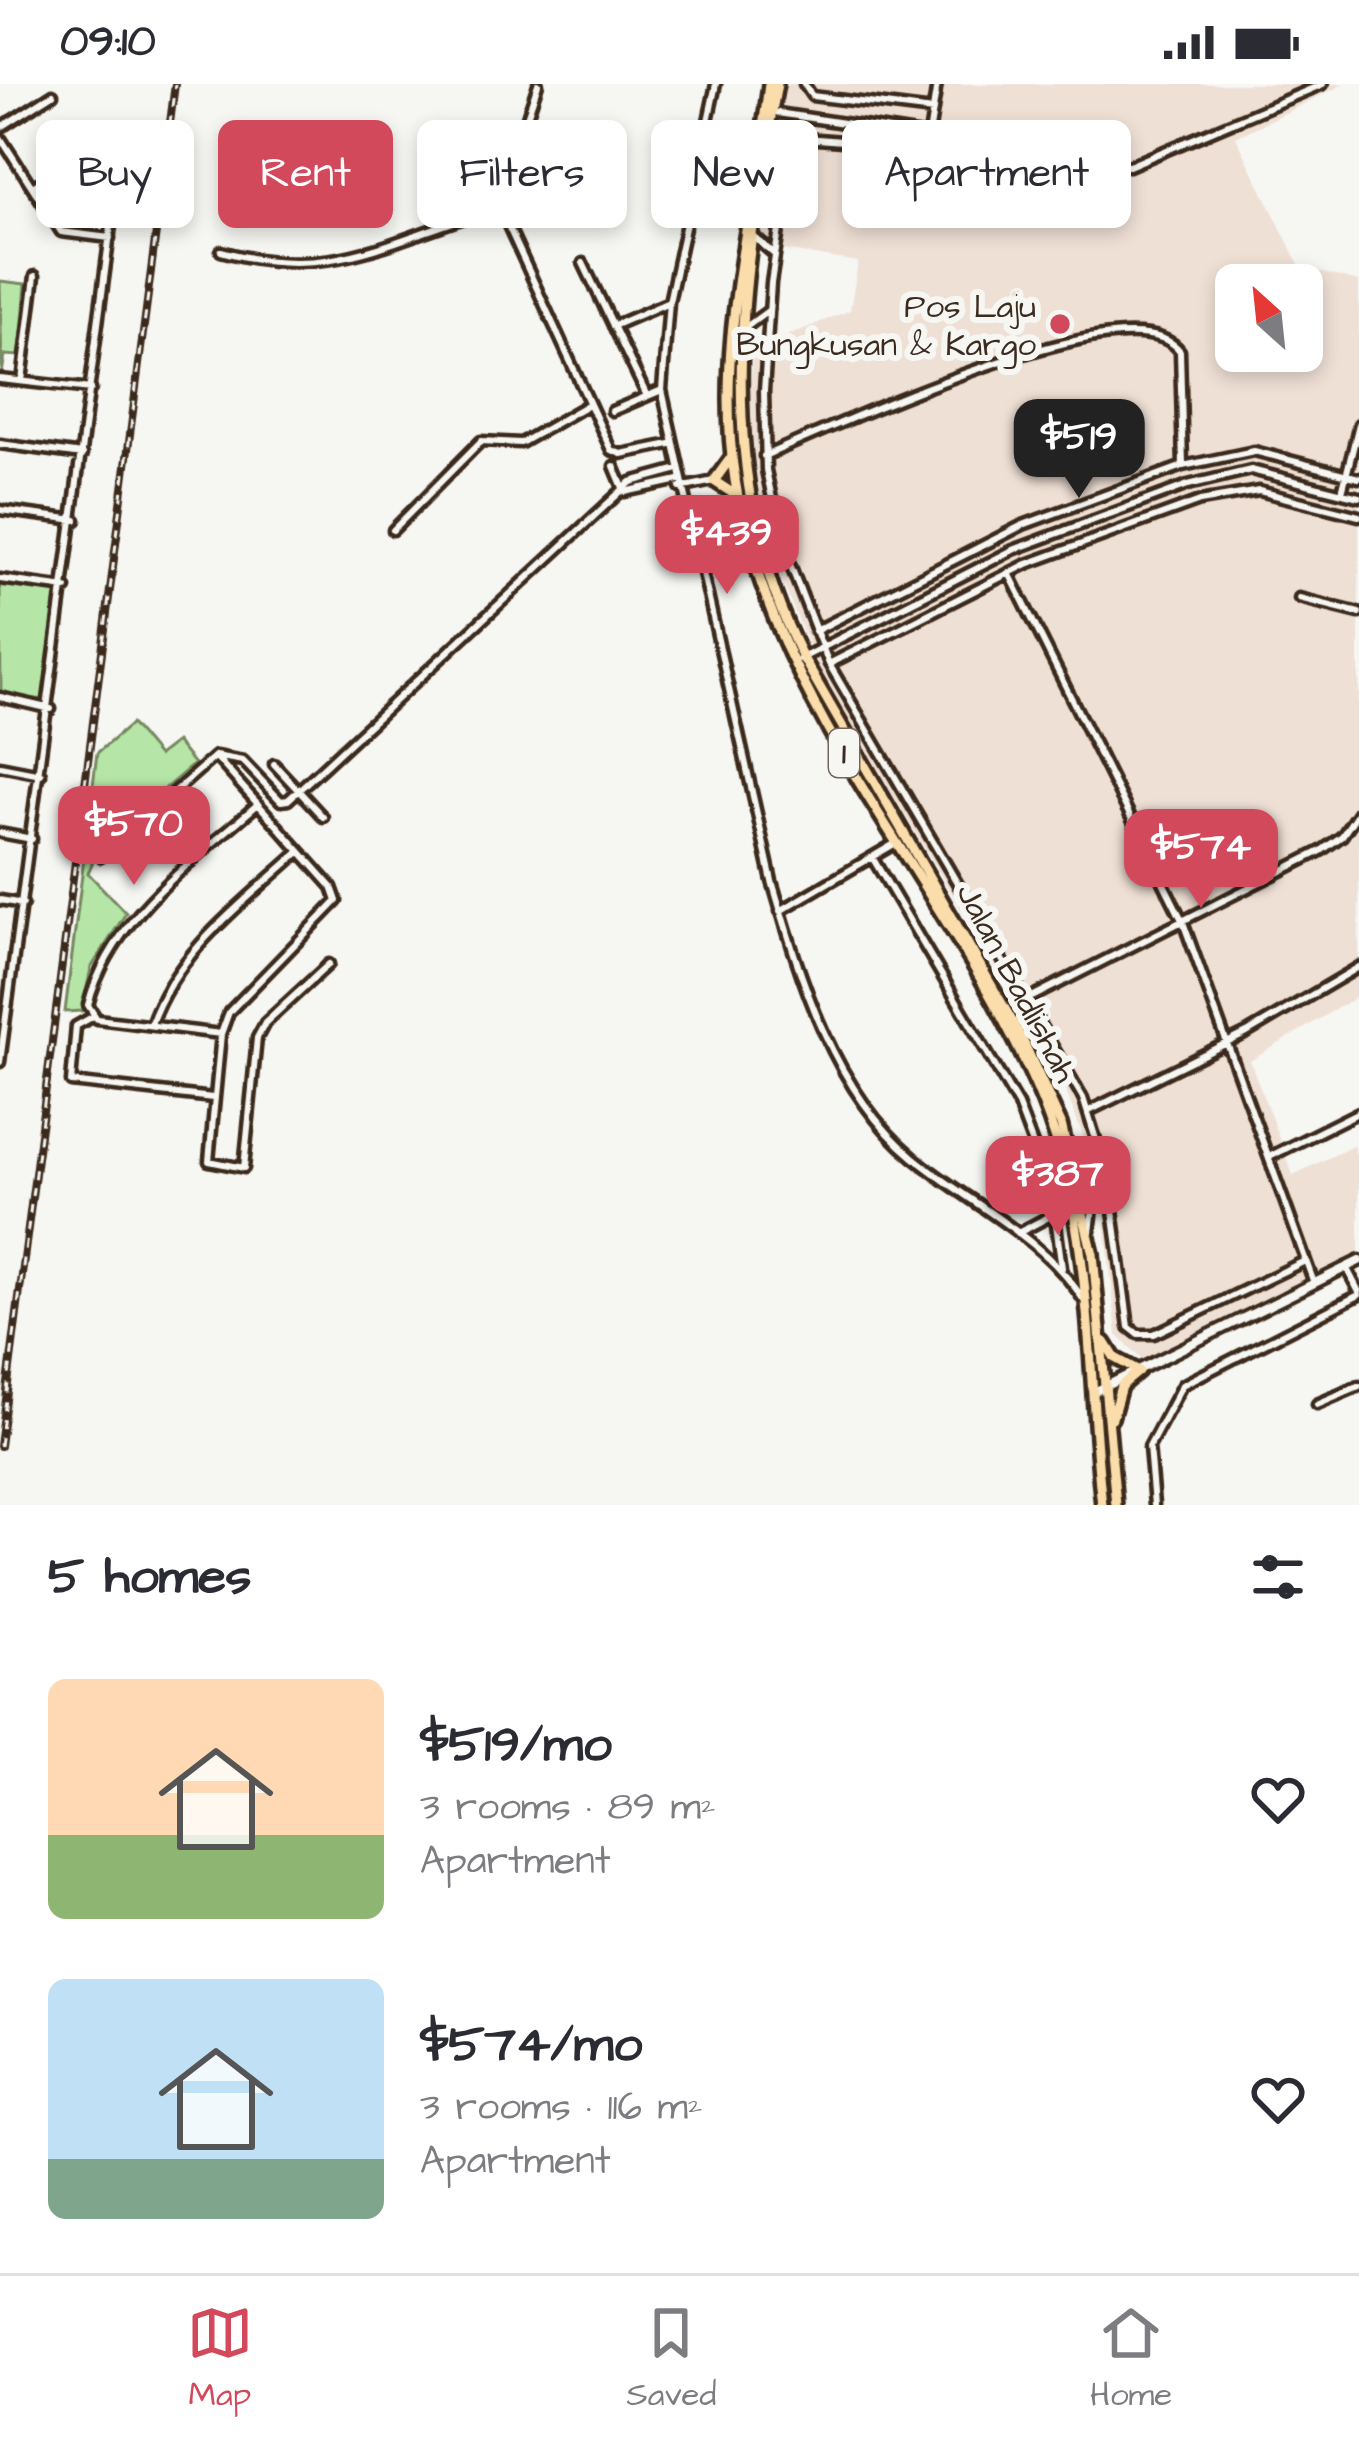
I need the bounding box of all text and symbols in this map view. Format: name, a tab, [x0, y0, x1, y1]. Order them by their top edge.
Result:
text: 09:10	[60, 11, 156, 73]
chip: Buy	[36, 120, 194, 228]
chip: Rent	[218, 120, 393, 228]
chip: Filters	[417, 120, 627, 228]
chip: New	[651, 120, 818, 228]
chip: Apartment	[842, 120, 1131, 228]
north arrow	[1215, 264, 1323, 372]
map controls	[1215, 264, 1323, 372]
place label: Pos Laju Bungkusan & Kargo	[736, 284, 1036, 370]
marker: Pos Laju Bungkusan & Kargo	[1047, 311, 1073, 337]
pin: $519	[1008, 399, 1150, 501]
text: $519	[1041, 411, 1117, 465]
pin: $439	[656, 495, 798, 597]
text: $439	[682, 507, 772, 561]
road number: 1	[829, 729, 859, 777]
pin: $570	[63, 786, 205, 888]
text: $570	[85, 798, 183, 852]
pin: $574	[1130, 809, 1272, 911]
text: $574	[1151, 821, 1251, 875]
street label: Jalan Badlishah	[944, 875, 1088, 1091]
pin: $387	[987, 1136, 1129, 1238]
text: $387	[1013, 1148, 1103, 1202]
text: 5 homes	[48, 1542, 251, 1613]
icon: filters	[1245, 1544, 1311, 1610]
text: $519/mo	[420, 1710, 612, 1781]
icon: home	[144, 1727, 288, 1871]
icon: heart	[1245, 1766, 1311, 1832]
text: 3 rooms · 89 m²	[420, 1781, 716, 1835]
text: Apartment	[420, 1835, 611, 1889]
text: $574/mo	[420, 2010, 642, 2081]
icon: home	[144, 2027, 288, 2171]
icon: heart	[1245, 2066, 1311, 2132]
text: 3 rooms · 116 m²	[420, 2081, 703, 2135]
text: Apartment	[420, 2135, 611, 2189]
tab: Map	[187, 2300, 253, 2418]
tab: Saved	[627, 2300, 716, 2418]
tab: Home	[1090, 2300, 1172, 2418]

